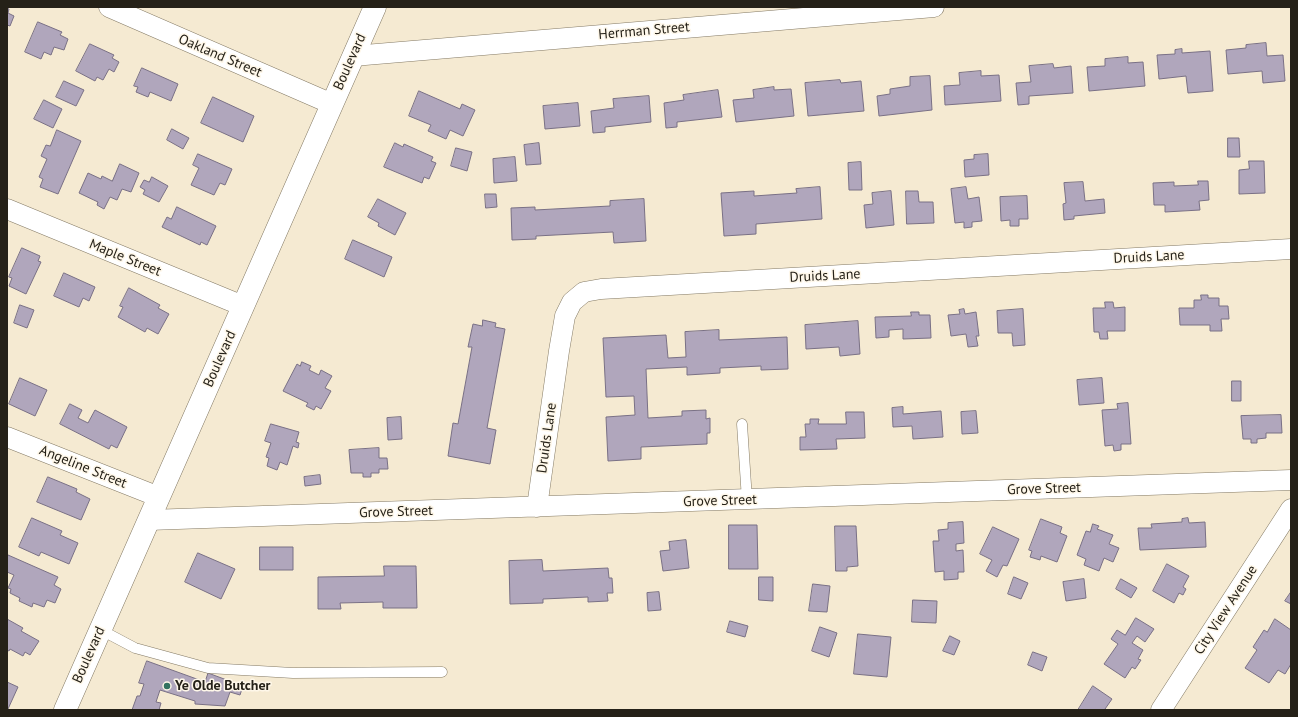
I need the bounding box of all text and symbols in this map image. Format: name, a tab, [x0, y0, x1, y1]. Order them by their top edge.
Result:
street label: Herrman Street	[598, 19, 690, 43]
street label: Oakland Street	[176, 31, 264, 81]
street label: Boulevard	[330, 31, 370, 93]
street label: Maple Street	[86, 236, 164, 280]
street label: Druids Lane	[1113, 247, 1185, 267]
street label: Druids Lane	[789, 266, 861, 286]
street label: Boulevard	[200, 328, 240, 390]
street label: Druids Lane	[534, 402, 560, 474]
street label: Angeline Street	[37, 442, 129, 492]
street label: Grove Street	[1007, 479, 1081, 499]
street label: Grove Street	[683, 491, 757, 511]
street label: Grove Street	[359, 502, 433, 522]
street label: City View Avenue	[1191, 562, 1261, 658]
street label: Boulevard	[69, 624, 109, 686]
place label: Ye Olde Butcher	[175, 678, 270, 694]
marker: Ye Olde Butcher	[162, 681, 172, 691]

